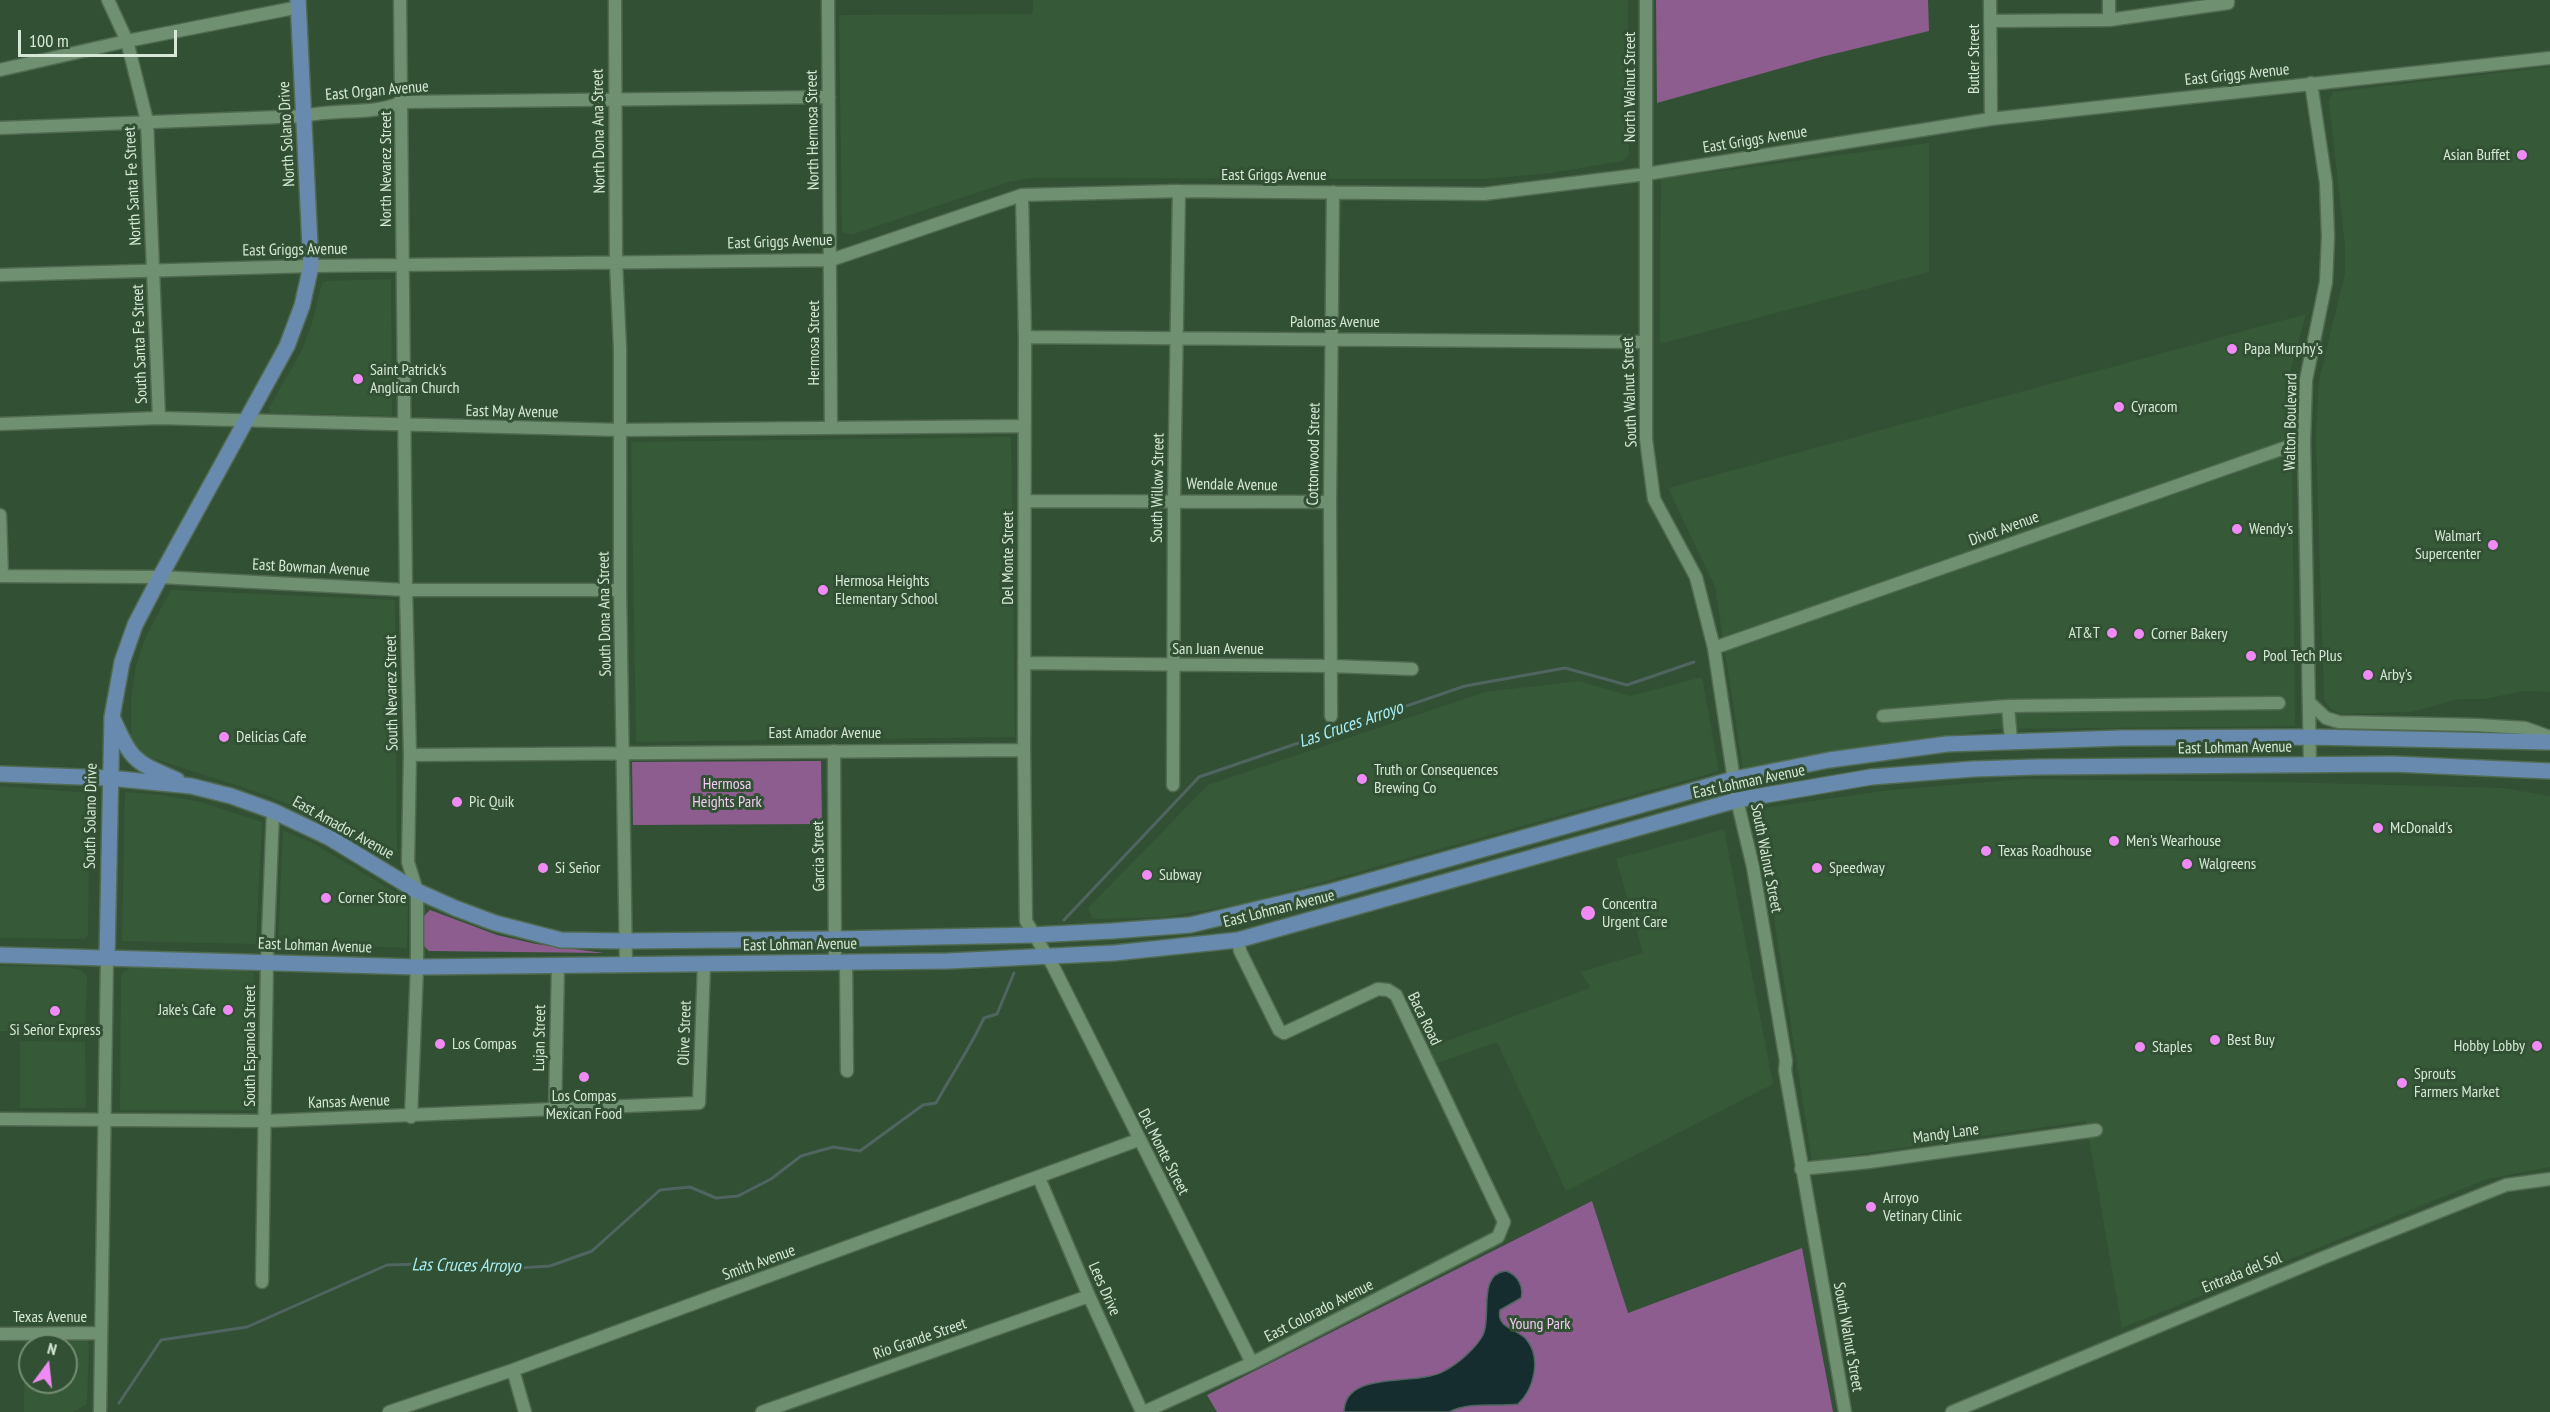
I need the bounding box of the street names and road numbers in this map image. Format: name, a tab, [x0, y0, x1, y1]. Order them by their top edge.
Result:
street label: Butler Street	[1964, 24, 1984, 94]
street label: North Walnut Street	[1620, 32, 1640, 142]
street label: East Griggs Avenue	[2184, 60, 2290, 90]
street label: North Dona Ana Street	[588, 68, 610, 194]
street label: North Hermosa Street	[802, 70, 824, 190]
street label: East Organ Avenue	[324, 77, 430, 105]
street label: North Solano Drive	[275, 81, 299, 187]
street label: North Nevarez Street	[376, 111, 396, 227]
street label: East Griggs Avenue	[1702, 122, 1808, 158]
street label: North Santa Fe Street	[120, 126, 146, 246]
street label: East Griggs Avenue	[1221, 165, 1327, 185]
street label: East Griggs Avenue	[727, 231, 833, 253]
street label: East Griggs Avenue	[242, 239, 348, 261]
street label: South Santa Fe Street	[128, 284, 152, 404]
street label: Hermosa Street	[804, 300, 824, 386]
street label: Palomas Avenue	[1290, 312, 1380, 332]
street label: South Walnut Street	[1618, 336, 1642, 448]
street label: Walton Boulevard	[2281, 373, 2301, 471]
street label: East May Avenue	[465, 402, 559, 422]
street label: Cottonwood Street	[1304, 402, 1324, 506]
street label: South Willow Street	[1147, 433, 1169, 543]
street label: Wendale Avenue	[1186, 475, 1278, 495]
street label: Divot Avenue	[1966, 507, 2042, 551]
street label: Del Monte Street	[998, 511, 1018, 605]
street label: South Dona Ana Street	[594, 551, 616, 677]
street label: East Bowman Avenue	[252, 555, 370, 581]
street label: South Nevarez Street	[381, 635, 403, 751]
street label: San Juan Avenue	[1172, 639, 1264, 659]
street label: East Amador Avenue	[769, 723, 881, 743]
street label: East Lohman Avenue	[2178, 737, 2292, 759]
street label: East Lohman Avenue	[1691, 761, 1807, 803]
street label: South Solano Drive	[80, 763, 102, 869]
street label: East Amador Avenue	[289, 792, 397, 864]
street label: South Walnut Street	[1746, 802, 1786, 914]
street label: Garcia Street	[809, 820, 829, 892]
street label: East Lohman Avenue	[1221, 886, 1337, 932]
street label: East Lohman Avenue	[258, 934, 372, 958]
street label: East Lohman Avenue	[743, 934, 857, 956]
street label: South Espanola Street	[240, 985, 260, 1107]
street label: Baca Road	[1403, 989, 1445, 1049]
street label: Olive Street	[674, 1000, 696, 1066]
street label: Lujan Street	[530, 1004, 550, 1072]
street label: Kansas Avenue	[308, 1091, 390, 1113]
street label: Del Monte Street	[1133, 1106, 1193, 1198]
street label: Mandy Lane	[1912, 1120, 1980, 1148]
street label: Smith Avenue	[720, 1241, 798, 1285]
street label: Entrada del Sol	[2199, 1248, 2285, 1298]
street label: Lees Drive	[1084, 1259, 1124, 1319]
street label: East Colorado Avenue	[1261, 1275, 1377, 1347]
street label: South Walnut Street	[1829, 1281, 1867, 1393]
street label: Texas Avenue	[13, 1307, 87, 1327]
street label: Rio Grande Street	[871, 1314, 969, 1364]

